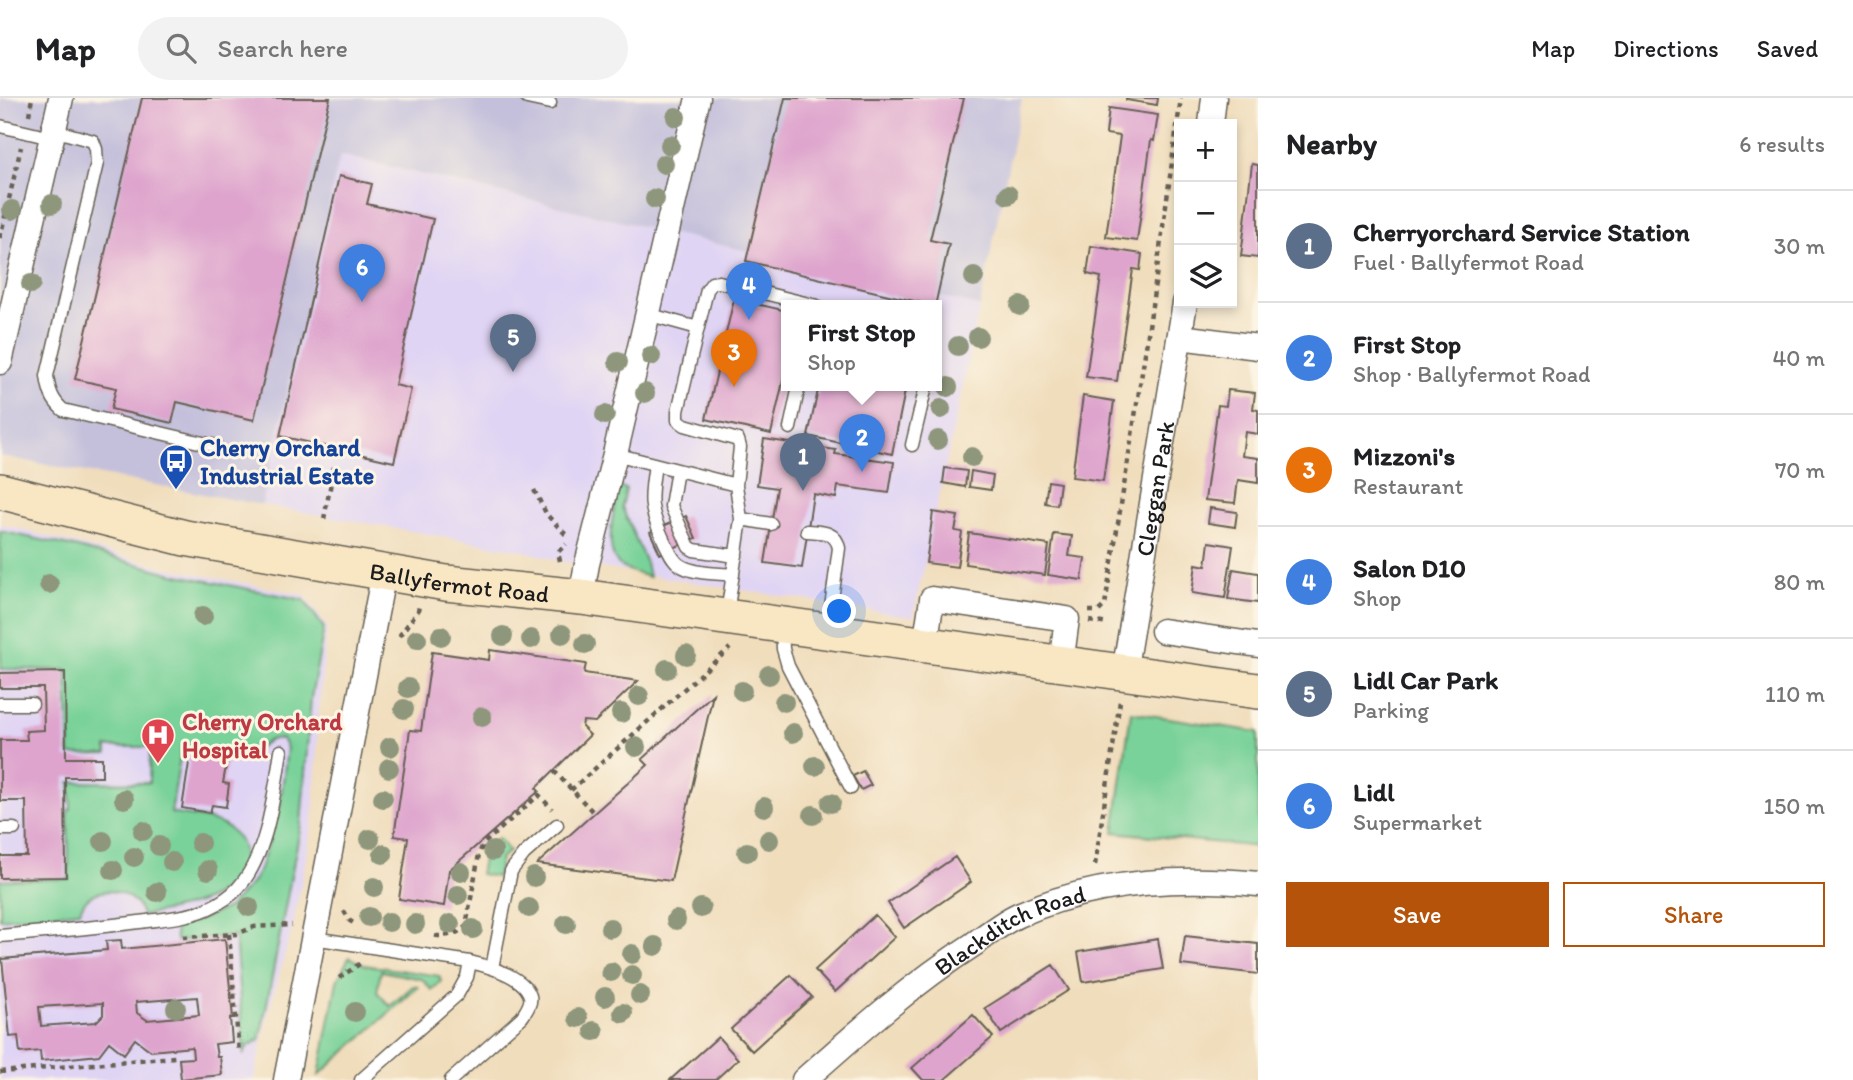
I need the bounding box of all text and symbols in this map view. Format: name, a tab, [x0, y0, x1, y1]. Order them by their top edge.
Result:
search box	[138, 17, 628, 80]
text: Map	[35, 29, 96, 68]
icon: search	[162, 29, 200, 67]
text: Search here	[218, 32, 348, 64]
text: Map	[1531, 34, 1575, 63]
text: Directions	[1613, 34, 1719, 63]
text: Saved	[1757, 34, 1818, 63]
map controls	[1174, 119, 1237, 308]
button: +	[1174, 119, 1237, 182]
text: Nearby	[1286, 125, 1377, 162]
text: 6 results	[1739, 130, 1825, 158]
button: −	[1174, 182, 1237, 245]
text: Cherryorchard Service Station	[1353, 216, 1690, 248]
text: 1	[1304, 232, 1314, 260]
text: 30 m	[1774, 232, 1825, 260]
pin: 6	[339, 244, 385, 302]
button: layers	[1174, 245, 1237, 308]
text: Fuel · Ballyfermot Road	[1353, 248, 1584, 276]
pin: 4	[726, 262, 772, 320]
popup	[781, 300, 942, 391]
pin: 5	[490, 314, 536, 372]
text: First Stop	[807, 316, 916, 348]
text: First Stop	[1353, 328, 1461, 360]
pin: 3	[711, 329, 757, 387]
text: 2	[1303, 344, 1315, 372]
text: 40 m	[1772, 344, 1825, 372]
text: Shop	[807, 348, 856, 376]
text: Shop · Ballyfermot Road	[1353, 360, 1590, 388]
pin: 2	[839, 414, 885, 472]
street label: Cleggan Park	[1129, 418, 1180, 558]
place label: Cherry Orchard Industrial Estate	[200, 433, 374, 490]
pin: 1	[780, 433, 826, 491]
text: Mizzoni's	[1353, 440, 1455, 472]
bus stop icon: Cherry Orchard Industrial Estate	[157, 442, 195, 491]
text: 3	[1303, 456, 1315, 484]
text: 70 m	[1775, 456, 1825, 484]
text: Restaurant	[1353, 472, 1463, 500]
text: Salon D10	[1353, 552, 1466, 584]
street label: Ballyfermot Road	[368, 556, 551, 608]
text: 4	[1302, 568, 1316, 596]
text: 80 m	[1774, 568, 1825, 596]
text: Shop	[1353, 584, 1401, 612]
your location	[822, 594, 856, 628]
text: Lidl Car Park	[1353, 664, 1498, 696]
text: 5	[1303, 680, 1315, 708]
text: 110 m	[1765, 680, 1825, 708]
text: Parking	[1353, 696, 1429, 724]
place label: Cherry Orchard Hospital	[182, 707, 343, 765]
hospital icon: Cherry Orchard Hospital	[139, 716, 177, 765]
text: Lidl	[1353, 776, 1395, 808]
text: 6	[1303, 792, 1315, 820]
text: 150 m	[1764, 792, 1825, 820]
text: Supermarket	[1353, 808, 1482, 836]
street label: Blackditch Road	[928, 878, 1088, 981]
button: Save	[1286, 882, 1549, 947]
button: Share	[1563, 882, 1825, 947]

